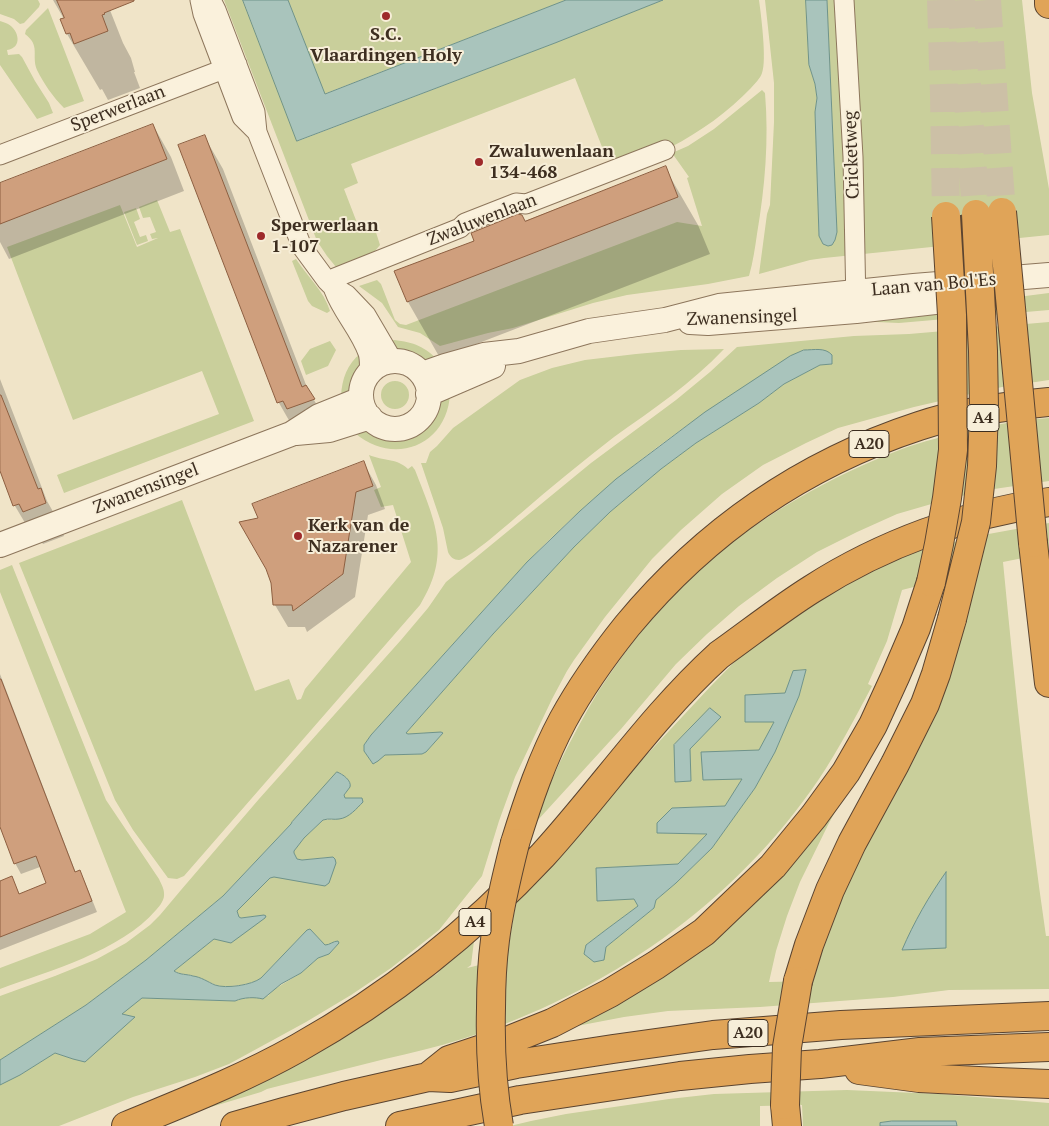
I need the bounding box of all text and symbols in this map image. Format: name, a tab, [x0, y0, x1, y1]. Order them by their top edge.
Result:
marker: S.C. Vlaardingen Holy	[380, 10, 392, 22]
place label: S.C. Vlaardingen Holy	[310, 24, 462, 66]
street label: Sperwerlaan	[68, 81, 168, 137]
street label: Cricketweg	[840, 110, 864, 200]
place label: Zwaluwenlaan 134-468	[489, 141, 614, 183]
marker: Zwaluwenlaan 134-468	[473, 156, 485, 168]
street label: Zwaluwenlaan	[424, 189, 540, 251]
place label: Sperwerlaan 1-107	[271, 215, 378, 258]
marker: Sperwerlaan 1-107	[255, 230, 267, 242]
street label: Laan van Bol'Es	[871, 269, 997, 301]
street label: Zwanensingel	[686, 305, 798, 331]
road number: A4	[967, 404, 999, 432]
road number: A20	[849, 430, 889, 458]
street label: Zwanensingel	[90, 459, 202, 519]
place label: Kerk van de Nazarener	[308, 515, 409, 558]
marker: Kerk van de Nazarener	[292, 530, 304, 542]
road number: A4	[459, 909, 491, 936]
road number: A20	[728, 1020, 768, 1046]

